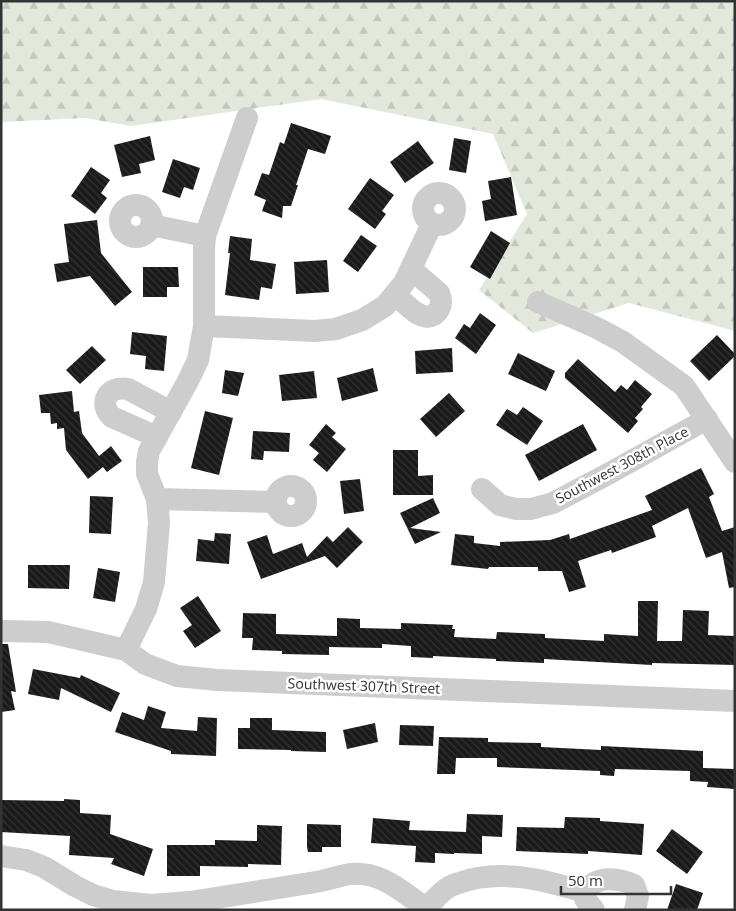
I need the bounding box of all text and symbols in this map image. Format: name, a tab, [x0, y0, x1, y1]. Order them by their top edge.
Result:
street label: Southwest 308th Place	[552, 421, 692, 508]
street label: Southwest 307th Street	[287, 673, 441, 698]
scale bar	[561, 864, 671, 896]
text: 50 m	[568, 870, 603, 890]

